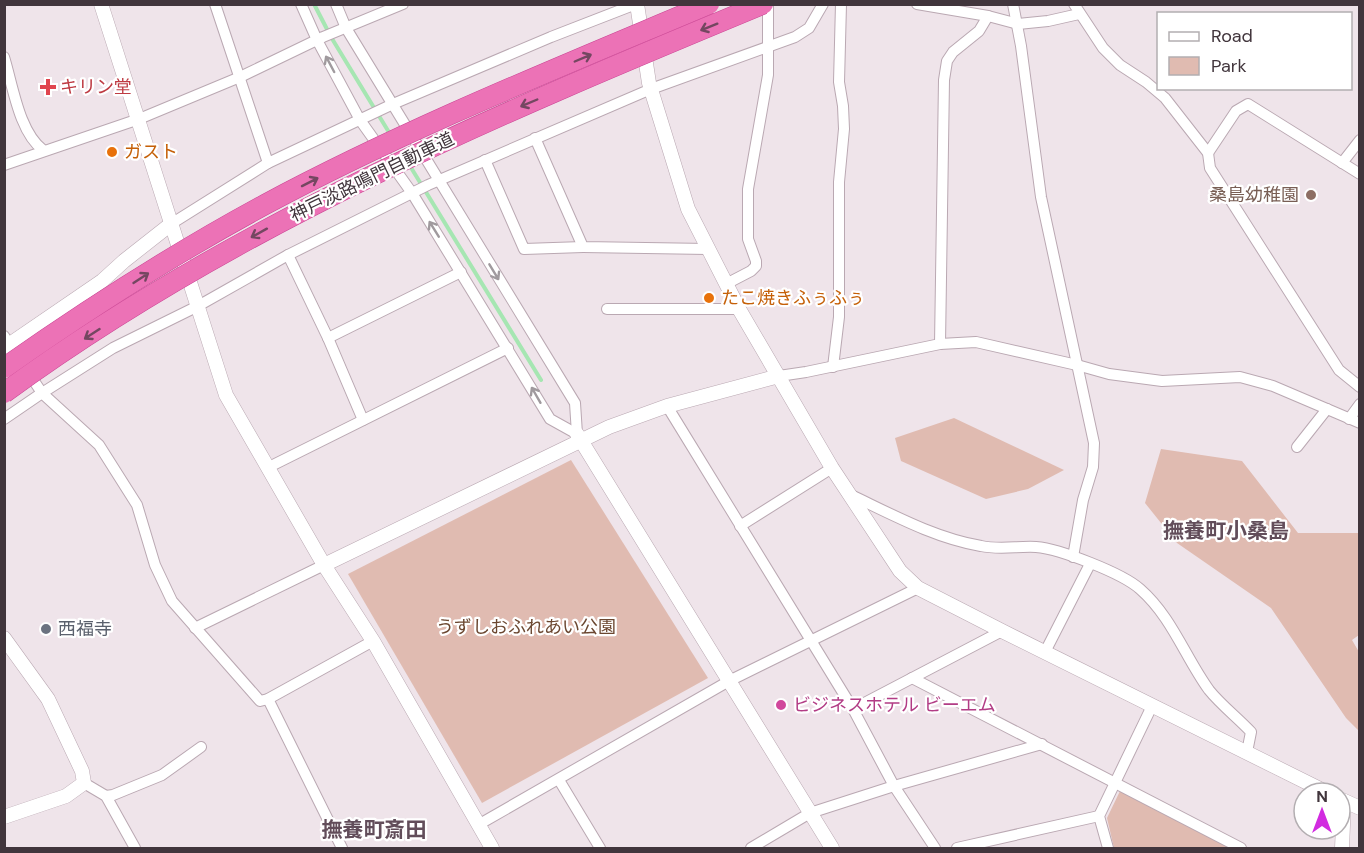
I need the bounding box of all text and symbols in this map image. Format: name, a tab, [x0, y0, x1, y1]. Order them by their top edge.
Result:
legend	[1157, 12, 1352, 90]
one-way arrow	[700, 22, 718, 33]
text: Road	[1211, 24, 1253, 48]
one-way arrow	[574, 52, 592, 63]
text: Park	[1211, 54, 1247, 78]
one-way arrow	[324, 56, 335, 74]
place label: キリン堂	[60, 75, 132, 99]
marker: キリン堂	[41, 80, 55, 94]
one-way arrow	[521, 98, 539, 109]
street label: 神戸淡路鳴門自動車道	[286, 127, 458, 227]
place label: ガスト	[124, 140, 178, 164]
marker: ガスト	[105, 145, 119, 159]
one-way arrow	[301, 175, 319, 187]
place label: 桑島幼稚園	[1209, 183, 1299, 207]
marker: 桑島幼稚園	[1304, 188, 1318, 202]
one-way arrow	[428, 221, 440, 238]
one-way arrow	[251, 228, 268, 240]
one-way arrow	[488, 263, 501, 280]
one-way arrow	[132, 272, 148, 284]
place label: たこ焼きふぅふぅ	[721, 286, 865, 310]
marker: たこ焼きふぅふぅ	[702, 291, 716, 305]
one-way arrow	[84, 328, 101, 340]
one-way arrow	[530, 387, 542, 404]
district label: 撫養町小桑島	[1163, 517, 1289, 545]
park label: うずしおふれあい公園	[436, 615, 616, 639]
place label: 西福寺	[58, 617, 112, 641]
marker: 西福寺	[39, 622, 53, 636]
place label: ビジネスホテル ビーエム	[793, 693, 996, 717]
marker: ビジネスホテル ビーエム	[774, 698, 788, 712]
north arrow	[1292, 781, 1352, 841]
text: N	[1316, 786, 1328, 807]
district label: 撫養町斎田	[322, 816, 427, 844]

